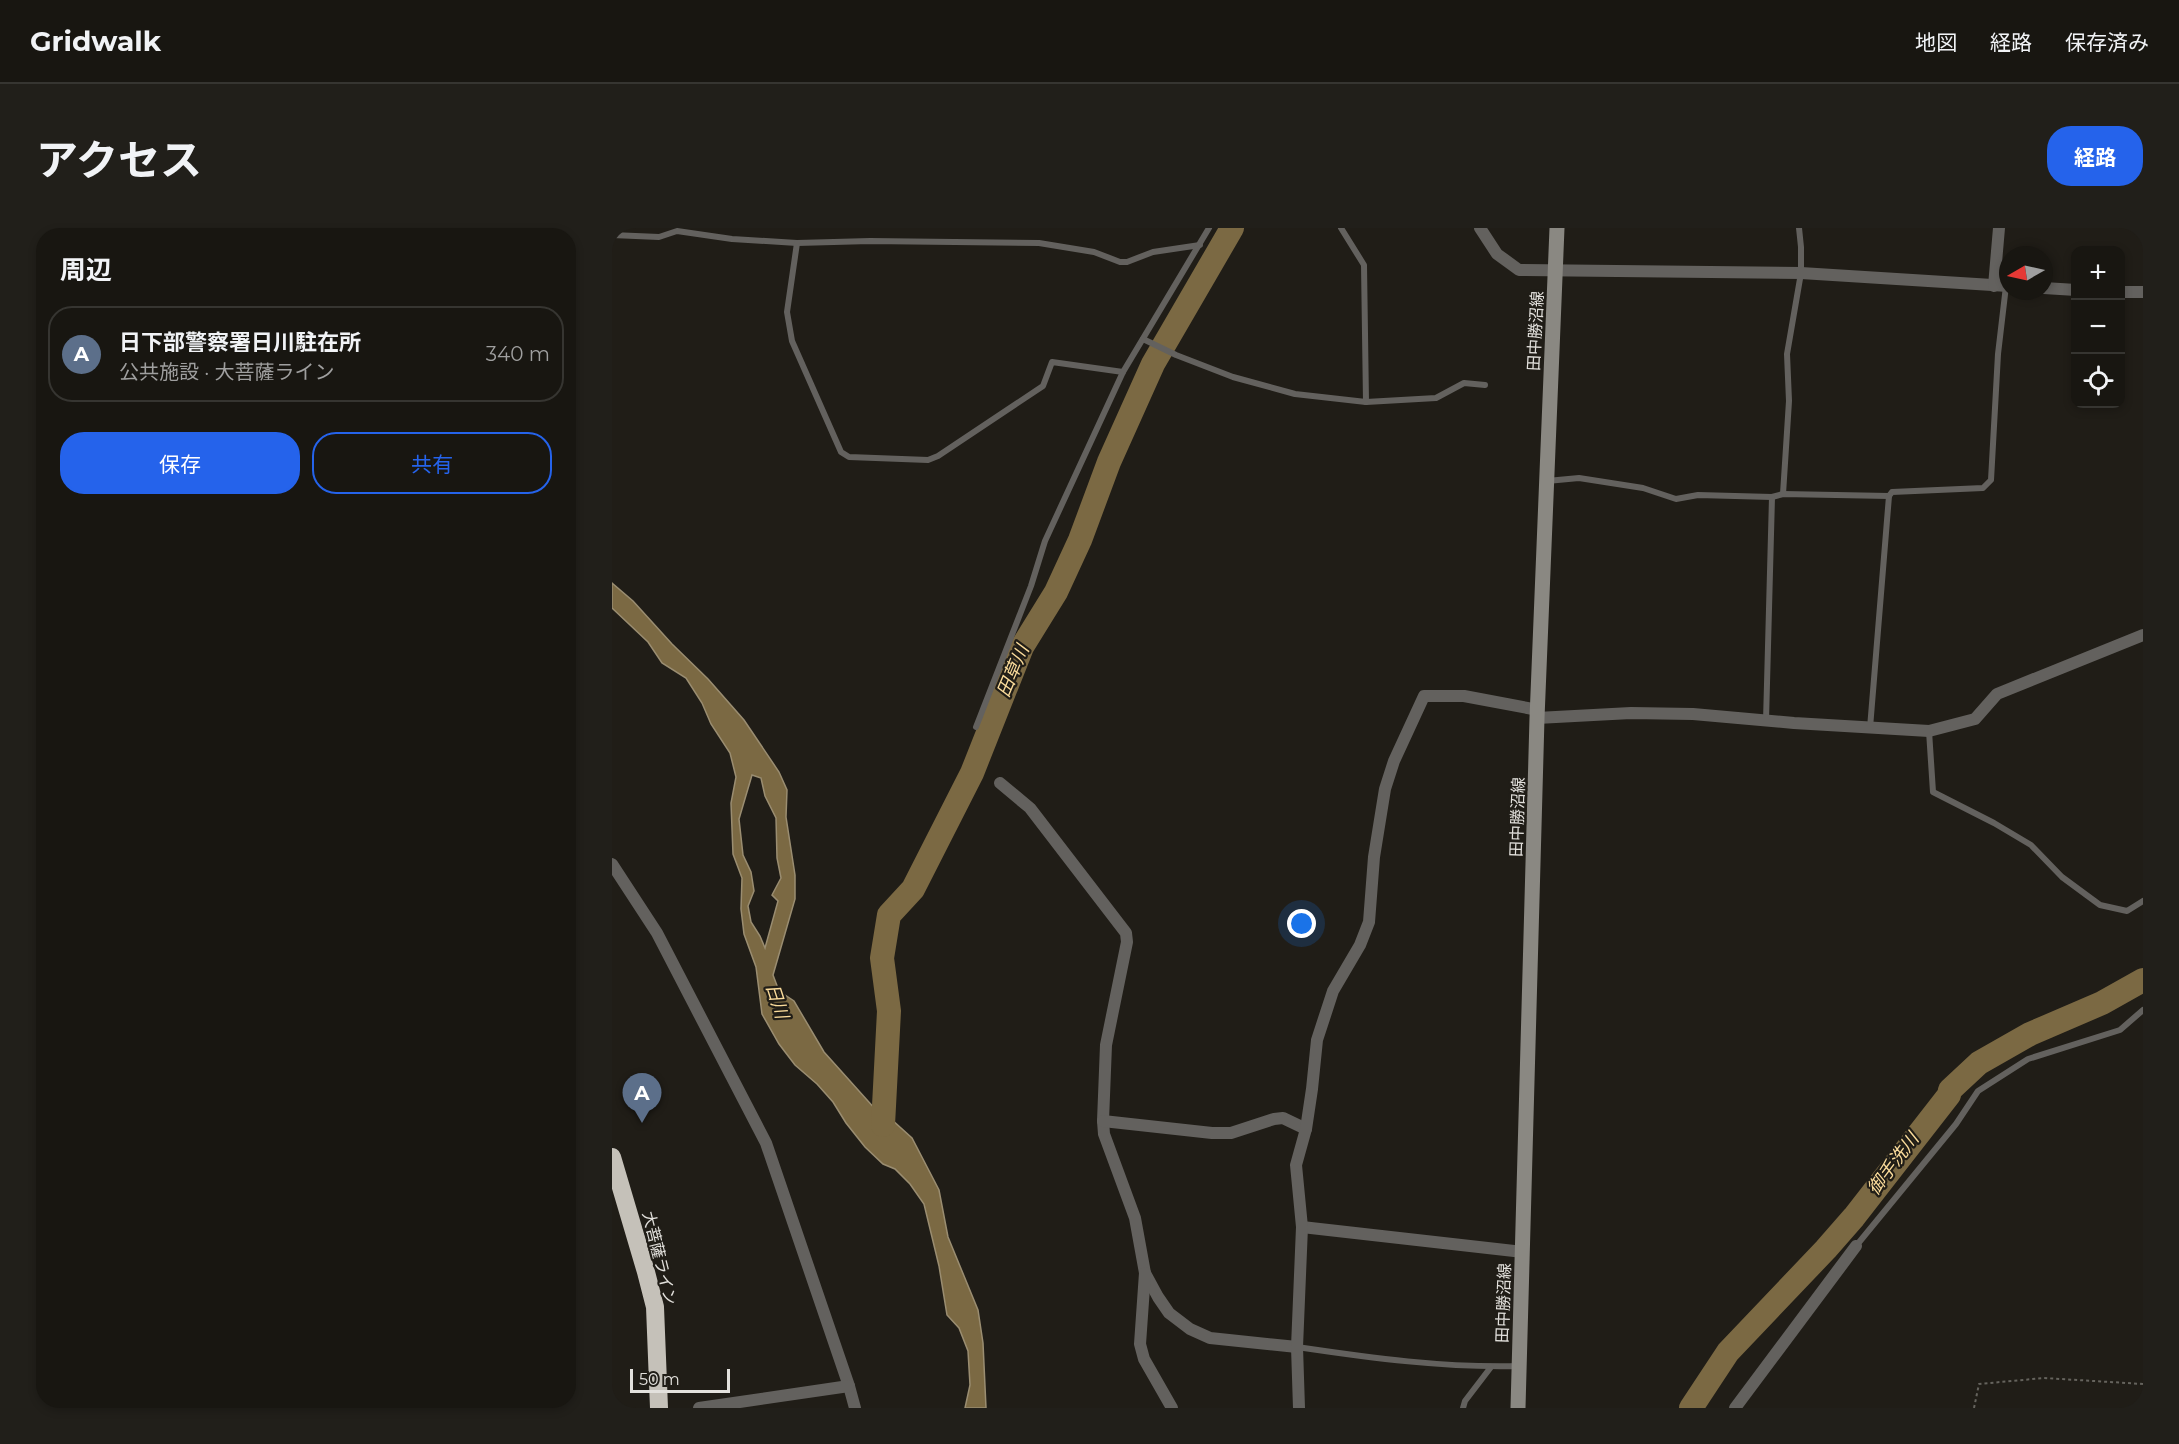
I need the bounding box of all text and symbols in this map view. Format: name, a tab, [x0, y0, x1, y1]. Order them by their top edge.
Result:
text: Gridwalk	[30, 24, 161, 58]
text: 地図	[1915, 30, 1957, 55]
text: 経路	[1990, 30, 2032, 55]
text: 保存済み	[2065, 30, 2149, 55]
button: 経路	[2047, 126, 2143, 186]
text: アクセス	[36, 134, 202, 186]
north arrow	[1999, 246, 2053, 300]
map controls	[2071, 246, 2125, 408]
button: +	[2071, 246, 2125, 300]
text: 周辺	[60, 254, 112, 286]
street label: 田中勝沼線	[1524, 291, 1547, 371]
button: −	[2071, 300, 2125, 354]
text: 日下部警察署日川駐在所	[119, 329, 361, 356]
text: A	[74, 342, 89, 366]
text: 340 m	[486, 342, 550, 366]
button: locate	[2071, 354, 2125, 408]
text: 公共施設 · 大菩薩ライン	[119, 360, 335, 384]
button: 保存	[60, 432, 300, 494]
button: 共有	[312, 432, 552, 494]
water label: 田草川	[992, 640, 1034, 700]
street label: 田中勝沼線	[1507, 777, 1528, 857]
your location	[1287, 909, 1316, 938]
water label: 日川	[761, 980, 794, 1023]
pin: A	[622, 1074, 662, 1123]
water label: 御手洗川	[1863, 1127, 1925, 1199]
street label: 大菩薩ライン	[639, 1209, 680, 1307]
street label: 田中勝沼線	[1493, 1263, 1514, 1343]
scale bar	[630, 1366, 730, 1394]
text: 50 m	[639, 1370, 680, 1389]

